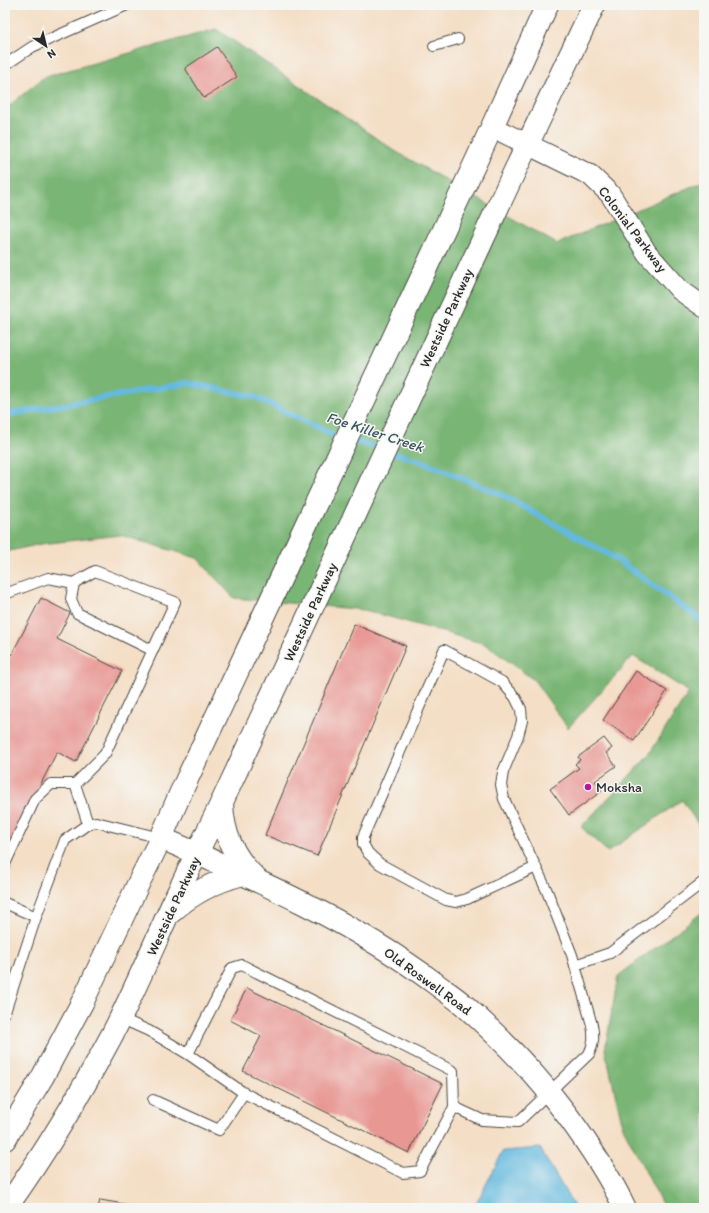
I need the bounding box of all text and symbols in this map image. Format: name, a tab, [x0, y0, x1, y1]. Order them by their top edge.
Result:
north arrow	[26, 26, 66, 66]
text: N	[45, 46, 58, 61]
street label: Colonial Parkway	[595, 183, 671, 276]
street label: Westside Parkway	[416, 266, 477, 371]
water label: Foe Killer Creek	[324, 408, 427, 457]
street label: Westside Parkway	[280, 560, 341, 665]
place label: Moksha	[596, 779, 642, 796]
marker: Moksha	[583, 782, 593, 792]
street label: Westside Parkway	[143, 854, 204, 959]
street label: Old Roswell Road	[380, 944, 475, 1019]

